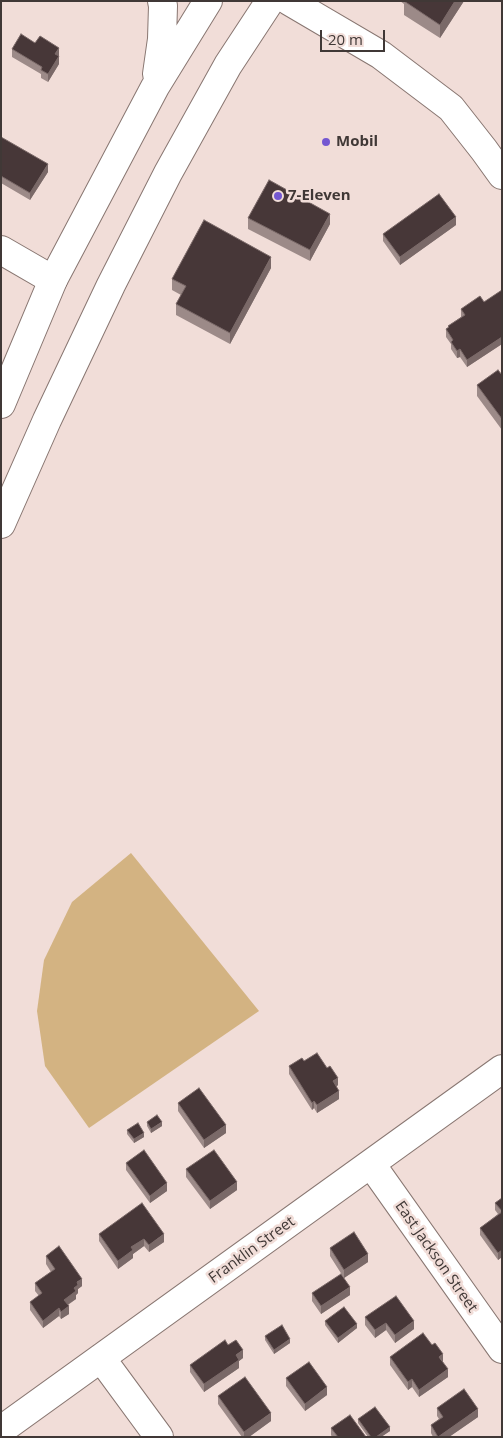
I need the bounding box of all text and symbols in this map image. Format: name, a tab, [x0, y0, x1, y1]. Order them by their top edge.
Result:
scale bar	[323, 20, 388, 52]
text: 20 m	[328, 29, 363, 49]
place label: Mobil	[336, 133, 378, 151]
marker: Mobil	[320, 136, 332, 148]
place label: 7-Eleven	[288, 187, 350, 205]
marker: 7-Eleven	[272, 190, 284, 202]
street label: East Jackson Street	[391, 1198, 481, 1316]
street label: Franklin Street	[206, 1213, 298, 1287]

